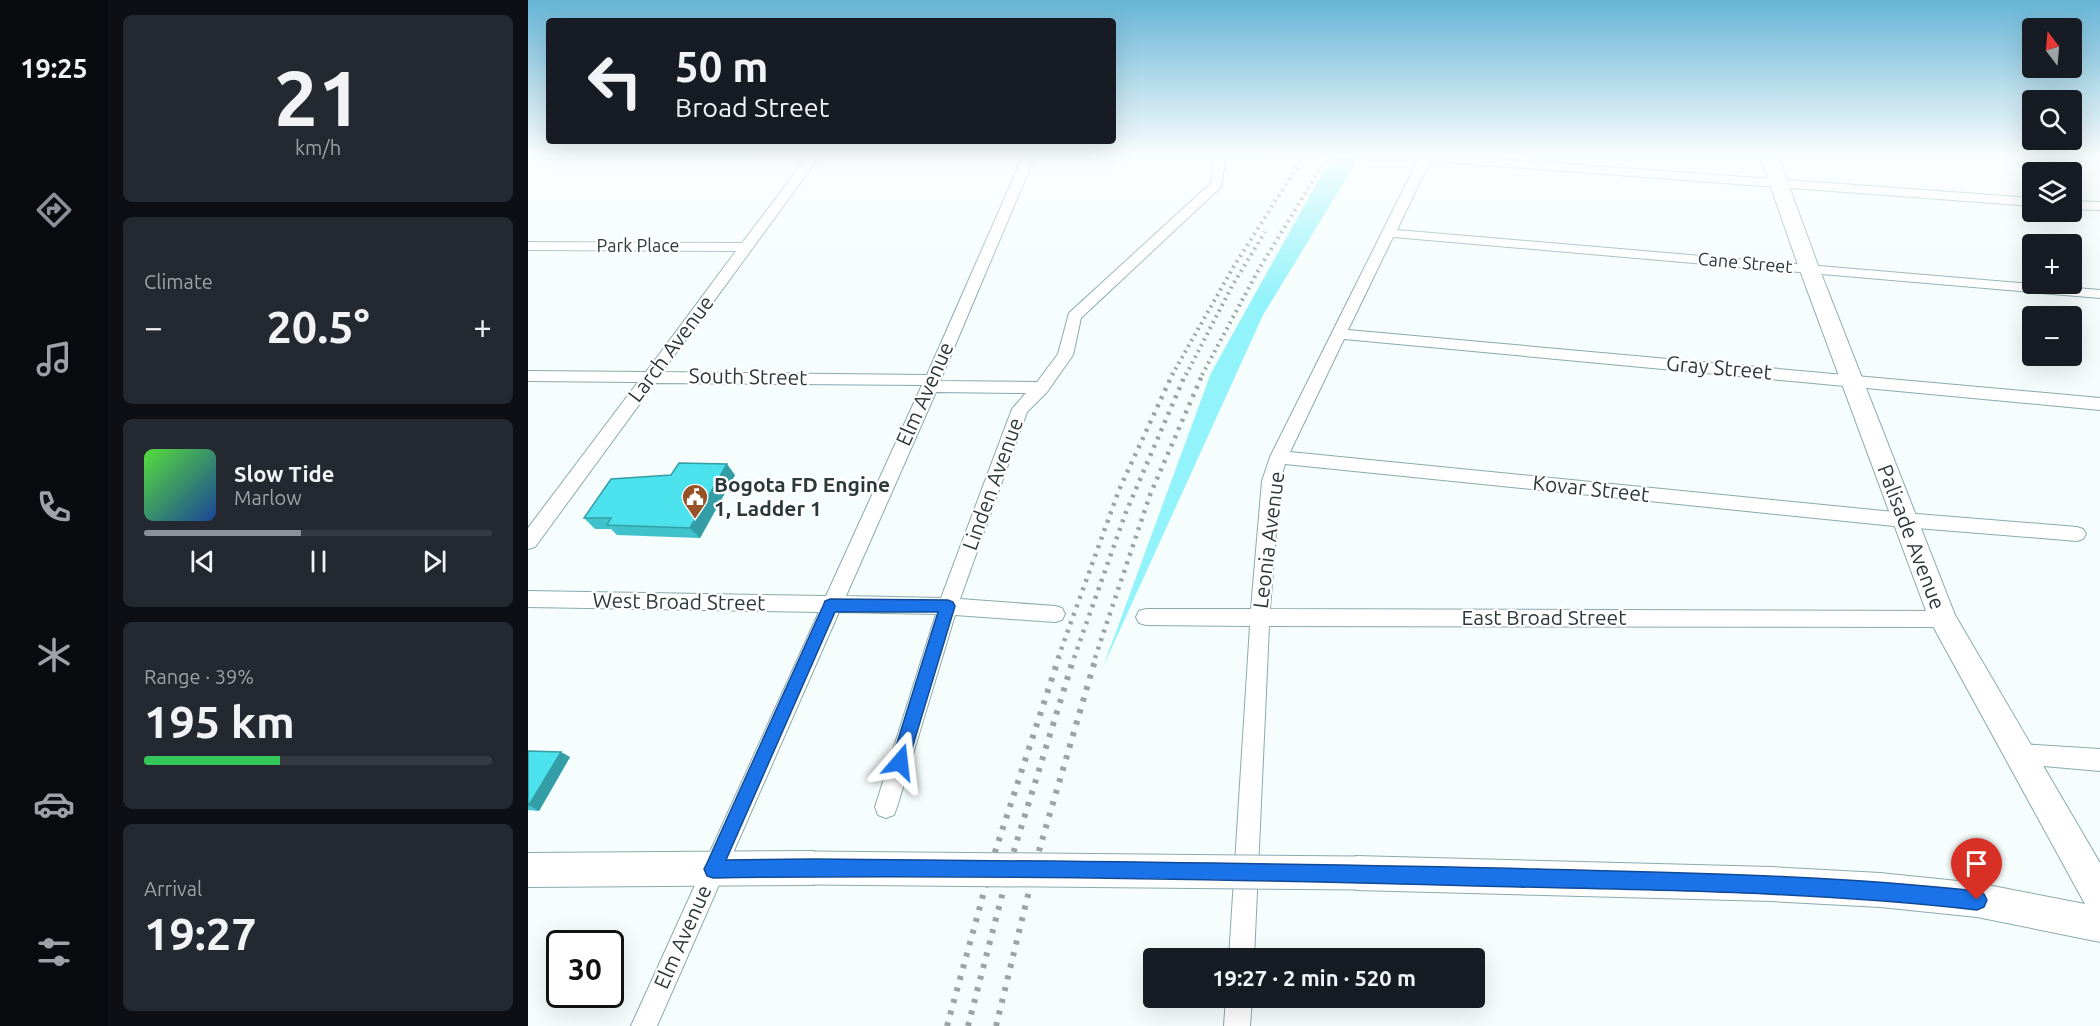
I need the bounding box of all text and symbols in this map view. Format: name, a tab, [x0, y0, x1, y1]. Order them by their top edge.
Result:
north arrow	[2022, 18, 2082, 78]
map controls	[2022, 18, 2082, 366]
icon: left	[576, 42, 654, 120]
text: 50 m	[675, 43, 769, 90]
text: 19:25	[20, 53, 88, 83]
text: 21	[274, 53, 362, 141]
button: search	[2022, 90, 2082, 150]
text: Broad Street	[675, 92, 829, 122]
text: km/h	[295, 136, 341, 159]
button: layers	[2022, 162, 2082, 222]
icon: directions	[33, 189, 75, 231]
button: +	[2022, 234, 2082, 294]
street label: Park Place	[597, 235, 679, 255]
street label: Cane Street	[1697, 248, 1793, 276]
text: Climate	[144, 270, 213, 293]
street label: Larch Avenue	[622, 291, 718, 406]
text: 20.5°	[266, 301, 370, 352]
button: −	[2022, 306, 2082, 366]
text: −	[144, 308, 163, 345]
text: +	[473, 308, 492, 345]
icon: music	[33, 338, 75, 380]
street label: Elm Avenue	[891, 338, 958, 449]
street label: Gray Street	[1665, 350, 1773, 384]
street label: South Street	[688, 363, 808, 389]
street label: Linden Avenue	[957, 414, 1027, 553]
text: Slow Tide	[234, 461, 334, 486]
street label: Palisade Avenue	[1873, 461, 1951, 612]
street label: Leonia Avenue	[1248, 470, 1288, 610]
street label: Kovar Street	[1532, 470, 1651, 506]
place label: Bogota FD Engine 1, Ladder 1	[714, 472, 890, 520]
public building icon: Bogota FD Engine 1, Ladder 1	[680, 482, 710, 520]
icon: phone	[33, 486, 75, 528]
text: Marlow	[234, 486, 302, 509]
icon: previous	[186, 545, 219, 578]
icon: pause	[302, 545, 335, 578]
icon: next	[418, 545, 451, 578]
street label: West Broad Street	[592, 587, 766, 615]
street label: East Broad Street	[1462, 605, 1626, 629]
icon: climate	[33, 634, 75, 676]
text: Range · 39%	[144, 665, 254, 688]
text: 195 km	[144, 696, 295, 747]
position arrow	[868, 730, 932, 794]
icon: car	[33, 783, 75, 825]
pin	[1951, 838, 2002, 900]
icon: arrive	[1960, 847, 1993, 880]
text: Arrival	[144, 877, 202, 900]
street label: Elm Avenue	[649, 881, 716, 992]
text: 19:27	[144, 908, 257, 959]
speed limit sign: 30	[546, 930, 624, 1008]
icon: filters	[33, 931, 75, 973]
text: 19:27 · 2 min · 520 m	[1212, 965, 1416, 990]

